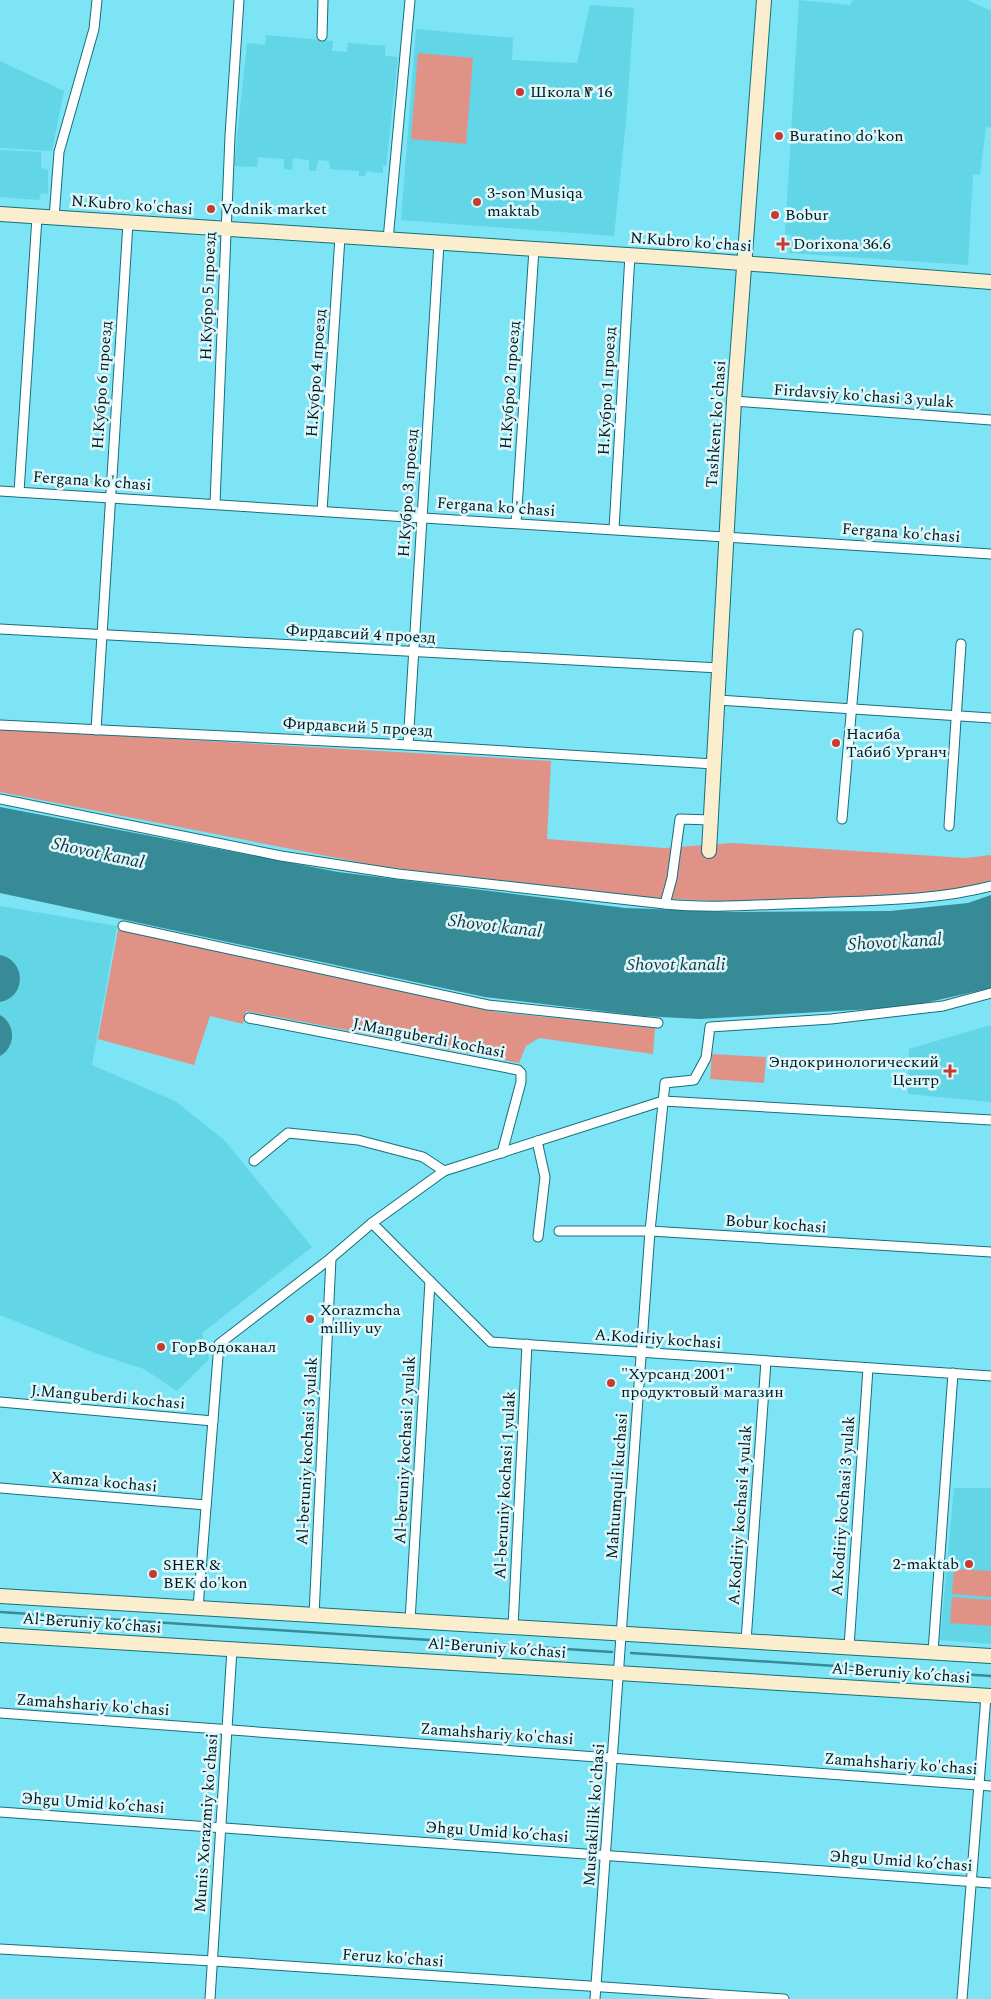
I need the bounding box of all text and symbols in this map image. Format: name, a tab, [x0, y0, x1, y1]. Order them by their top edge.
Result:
place label: Школа № 16	[530, 80, 613, 104]
marker: Школа № 16	[514, 86, 526, 98]
place label: Buratino do'kon	[789, 124, 904, 148]
marker: Buratino do'kon	[773, 130, 785, 142]
place label: 3-son Musiqa maktab	[487, 181, 583, 223]
street label: N.Kubro ko'chasi	[70, 189, 194, 221]
marker: 3-son Musiqa maktab	[471, 196, 483, 208]
place label: Vodnik market	[221, 197, 327, 221]
marker: Vodnik market	[205, 203, 217, 215]
place label: Bobur	[785, 203, 829, 227]
marker: Bobur	[769, 209, 781, 221]
street label: N.Kubro ko'chasi	[629, 226, 753, 258]
street label: Н.Кубро 5 проезд	[194, 231, 222, 361]
place label: Dorixona 36.6	[793, 232, 891, 256]
marker: Dorixona 36.6	[777, 238, 789, 250]
street label: Н.Кубро 4 проезд	[300, 308, 332, 438]
street label: Н.Кубро 6 проезд	[86, 320, 118, 450]
street label: Н.Кубро 2 проезд	[494, 320, 526, 450]
street label: Н.Кубро 1 проезд	[592, 326, 622, 456]
street label: Tashkent ko'chasi	[700, 360, 732, 488]
street label: Firdavsiy ko'chasi 3 yulak	[773, 378, 955, 414]
street label: Н.Кубро 3 проезд	[392, 428, 424, 558]
street label: Fergana ko'chasi	[32, 465, 152, 497]
street label: Fergana ko'chasi	[436, 491, 556, 523]
street label: Fergana ko'chasi	[841, 517, 961, 549]
street label: Фирдавсий 4 проезд	[285, 618, 437, 650]
street label: Фирдавсий 5 проезд	[282, 711, 434, 743]
place label: Насиба Табиб Урганч	[846, 722, 947, 764]
marker: Насиба Табиб Урганч	[830, 737, 842, 749]
water label: Shovot kanal	[49, 830, 147, 876]
water label: Shovot kanal	[447, 907, 544, 945]
water label: Shovot kanal	[847, 926, 943, 958]
water label: Shovot kanali	[626, 951, 726, 978]
street label: J.Manguberdi kochasi	[351, 1011, 507, 1065]
place label: Эндокринологический Центр	[768, 1050, 939, 1092]
marker: Эндокринологический Центр	[943, 1064, 957, 1078]
street label: Bobur kochasi	[725, 1208, 827, 1240]
place label: Xorazmcha milliy uy	[320, 1298, 401, 1340]
marker: Xorazmcha milliy uy	[304, 1313, 316, 1325]
street label: A.Kodiriy kochasi	[594, 1323, 722, 1355]
place label: ГорВодоканал	[171, 1335, 276, 1359]
marker: ГорВодоканал	[155, 1341, 167, 1353]
street label: Al-beruniy kochasi 2 yulak	[388, 1355, 422, 1545]
street label: Al-beruniy kochasi 3 yulak	[290, 1356, 324, 1546]
place label: "Хурсанд 2001" продуктовый магазин	[621, 1362, 784, 1404]
marker: "Хурсанд 2001" продуктовый магазин	[605, 1377, 617, 1389]
street label: J.Manguberdi kochasi	[30, 1378, 186, 1416]
street label: Al-beruniy kochasi 1 yulak	[488, 1390, 522, 1580]
street label: Mahtumquli kuchasi	[600, 1412, 634, 1560]
street label: A.Kodiriy kochasi 3 yulak	[825, 1415, 861, 1597]
street label: A.Kodiriy kochasi 4 yulak	[722, 1424, 758, 1606]
street label: Xamza kochasi	[50, 1465, 158, 1499]
place label: 2-maktab	[893, 1552, 959, 1576]
place label: SHER & BEK do'kon	[163, 1553, 248, 1595]
marker: 2-maktab	[963, 1558, 975, 1570]
marker: SHER & BEK do'kon	[147, 1568, 159, 1580]
street label: Al-Beruniy ko’chasi	[22, 1606, 162, 1640]
street label: Al-Beruniy ko’chasi	[427, 1631, 567, 1665]
street label: Al-Beruniy ko’chasi	[831, 1656, 971, 1690]
street label: Zamahshariy ko'chasi	[15, 1688, 171, 1722]
street label: Zamahshariy ko'chasi	[419, 1717, 575, 1751]
street label: Munis Xorazmiy ko'chasi	[188, 1732, 224, 1914]
street label: Mustakillik ko'chasi	[577, 1743, 611, 1887]
street label: Zamahshariy ko'chasi	[823, 1747, 979, 1781]
street label: Эhgu Umid ko’chasi	[20, 1786, 166, 1820]
street label: Эhgu Umid ko’chasi	[424, 1815, 570, 1849]
street label: Эhgu Umid ko’chasi	[828, 1844, 974, 1878]
street label: Feruz ko'chasi	[341, 1942, 445, 1974]

